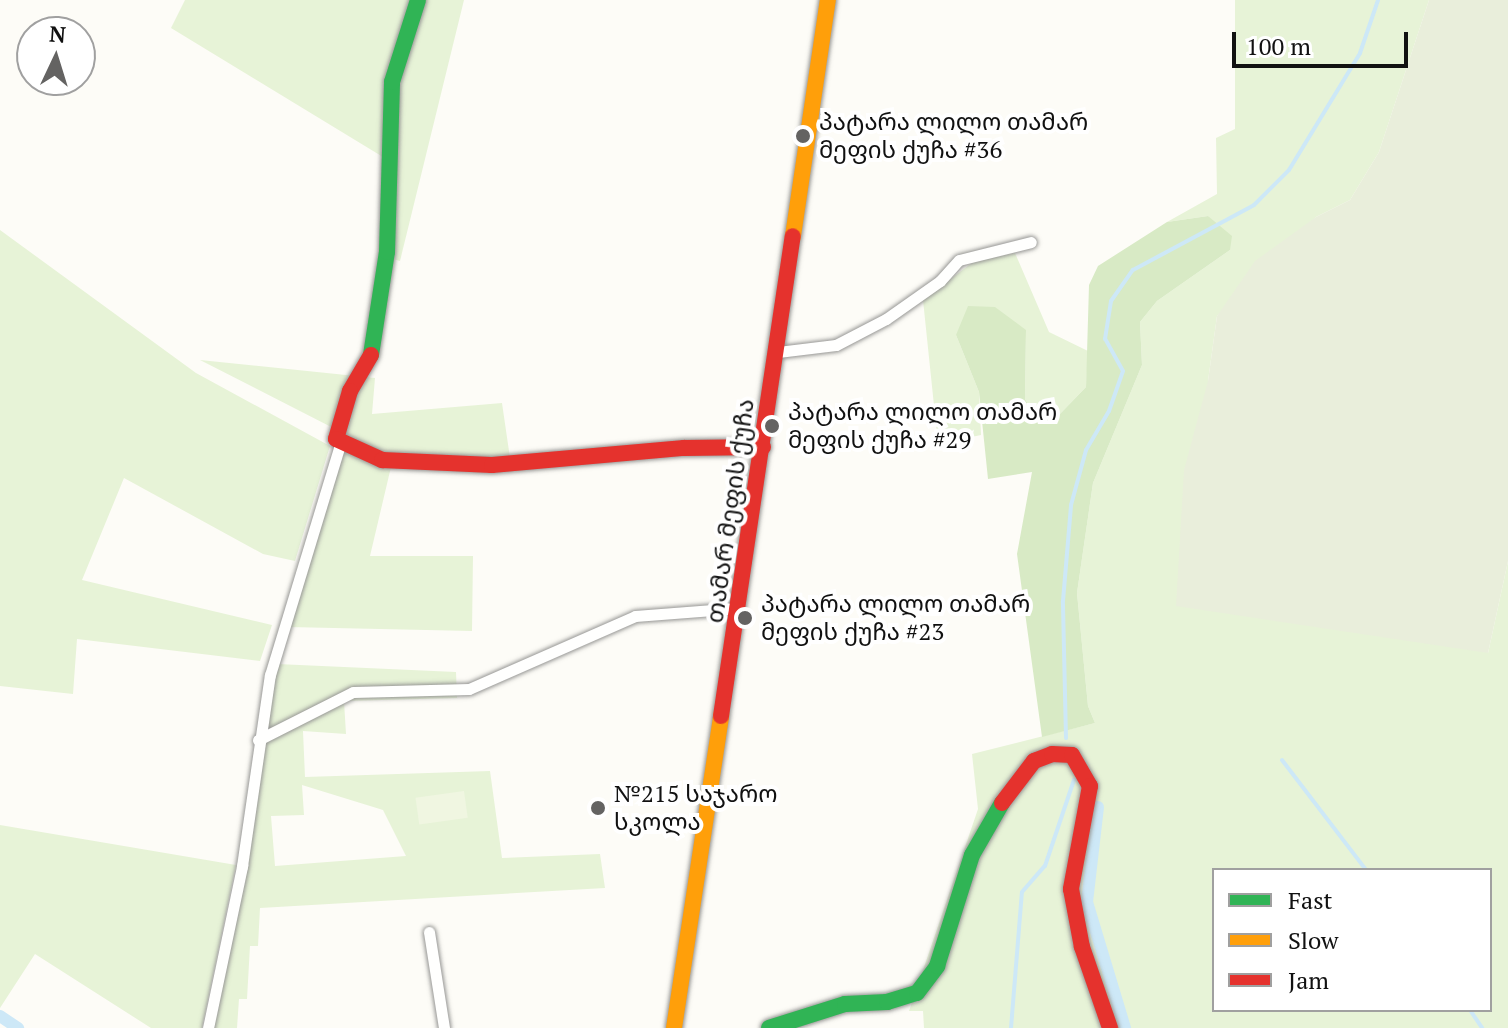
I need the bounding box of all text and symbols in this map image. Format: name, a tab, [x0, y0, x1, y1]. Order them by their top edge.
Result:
north arrow	[16, 16, 96, 96]
scale bar	[1236, 16, 1412, 66]
text: N	[48, 19, 67, 49]
text: 100 m	[1246, 30, 1311, 62]
place label: პატარა ლილო თამარ მეფის ქუჩა #36	[819, 108, 1088, 164]
marker: პატარა ლილო თამარ მეფის ქუჩა #36	[794, 127, 812, 145]
street label: თამარ მეფის ქუჩა	[700, 397, 760, 625]
place label: პატარა ლილო თამარ მეფის ქუჩა #29	[788, 398, 1057, 454]
marker: პატარა ლილო თამარ მეფის ქუჩა #29	[763, 417, 781, 435]
place label: პატარა ლილო თამარ მეფის ქუჩა #23	[761, 590, 1030, 646]
marker: პატარა ლილო თამარ მეფის ქუჩა #23	[736, 609, 754, 627]
place label: №215 საჯარო სკოლა	[614, 780, 778, 836]
marker: №215 საჯარო სკოლა	[589, 799, 607, 817]
legend	[1212, 868, 1492, 1012]
text: Fast	[1288, 884, 1332, 916]
text: Slow	[1288, 924, 1339, 956]
text: Jam	[1288, 964, 1329, 996]

